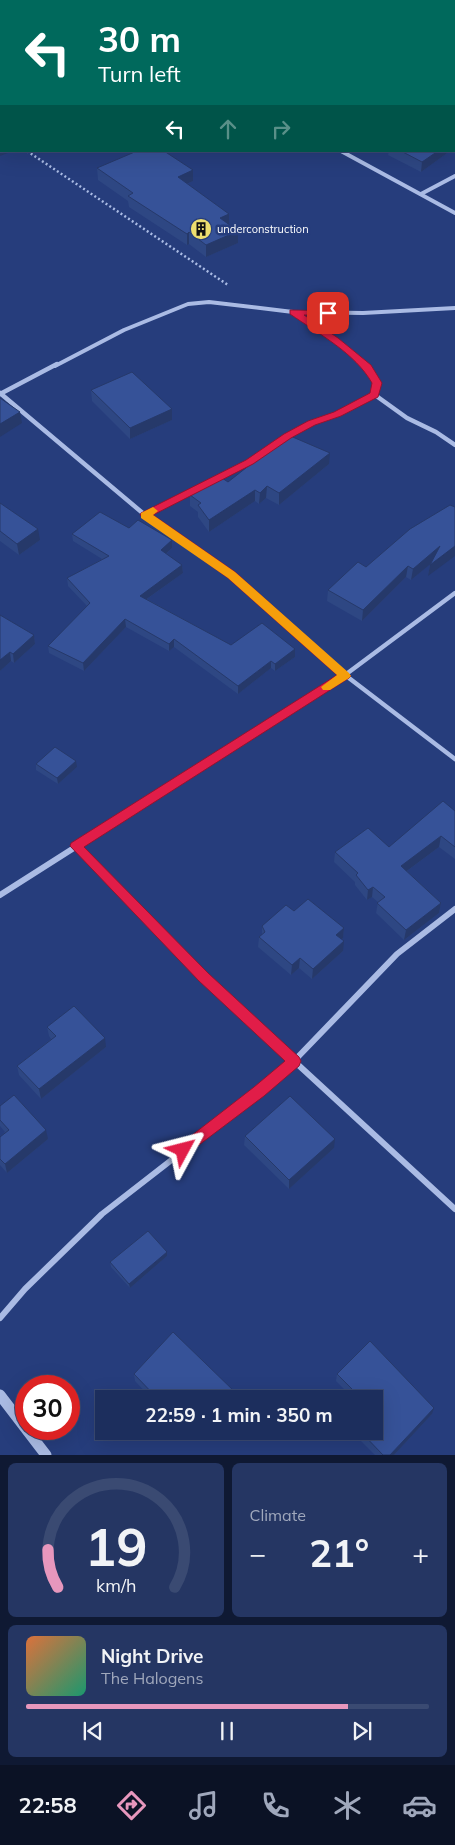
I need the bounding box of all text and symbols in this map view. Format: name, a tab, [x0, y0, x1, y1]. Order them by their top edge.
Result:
text: 30 m	[98, 17, 181, 61]
icon: left	[15, 20, 80, 85]
text: Turn left	[98, 60, 181, 88]
icon: left	[161, 115, 189, 143]
icon: ahead	[214, 115, 242, 143]
icon: right	[267, 115, 295, 143]
building icon: underconstruction	[189, 217, 213, 241]
place label: underconstruction	[217, 222, 309, 236]
pin	[307, 292, 349, 334]
icon: arrive	[314, 299, 342, 327]
position arrow	[156, 1123, 208, 1175]
speed limit sign: 30	[15, 1375, 80, 1440]
text: 22:59 · 1 min · 350 m	[145, 1403, 333, 1427]
text: Climate	[250, 1505, 306, 1525]
text: 19	[85, 1514, 147, 1579]
text: 21°	[309, 1529, 369, 1577]
text: −	[250, 1536, 266, 1571]
text: +	[412, 1536, 429, 1571]
text: km/h	[96, 1574, 136, 1596]
text: Night Drive	[101, 1644, 203, 1668]
text: The Halogens	[101, 1668, 203, 1688]
icon: previous	[79, 1717, 107, 1745]
icon: pause	[213, 1717, 241, 1745]
icon: next	[348, 1717, 376, 1745]
icon: directions	[114, 1788, 149, 1823]
icon: music	[186, 1788, 221, 1823]
icon: phone	[258, 1788, 293, 1823]
icon: climate	[330, 1788, 365, 1823]
icon: car	[402, 1788, 437, 1823]
text: 22:58	[18, 1791, 77, 1819]

